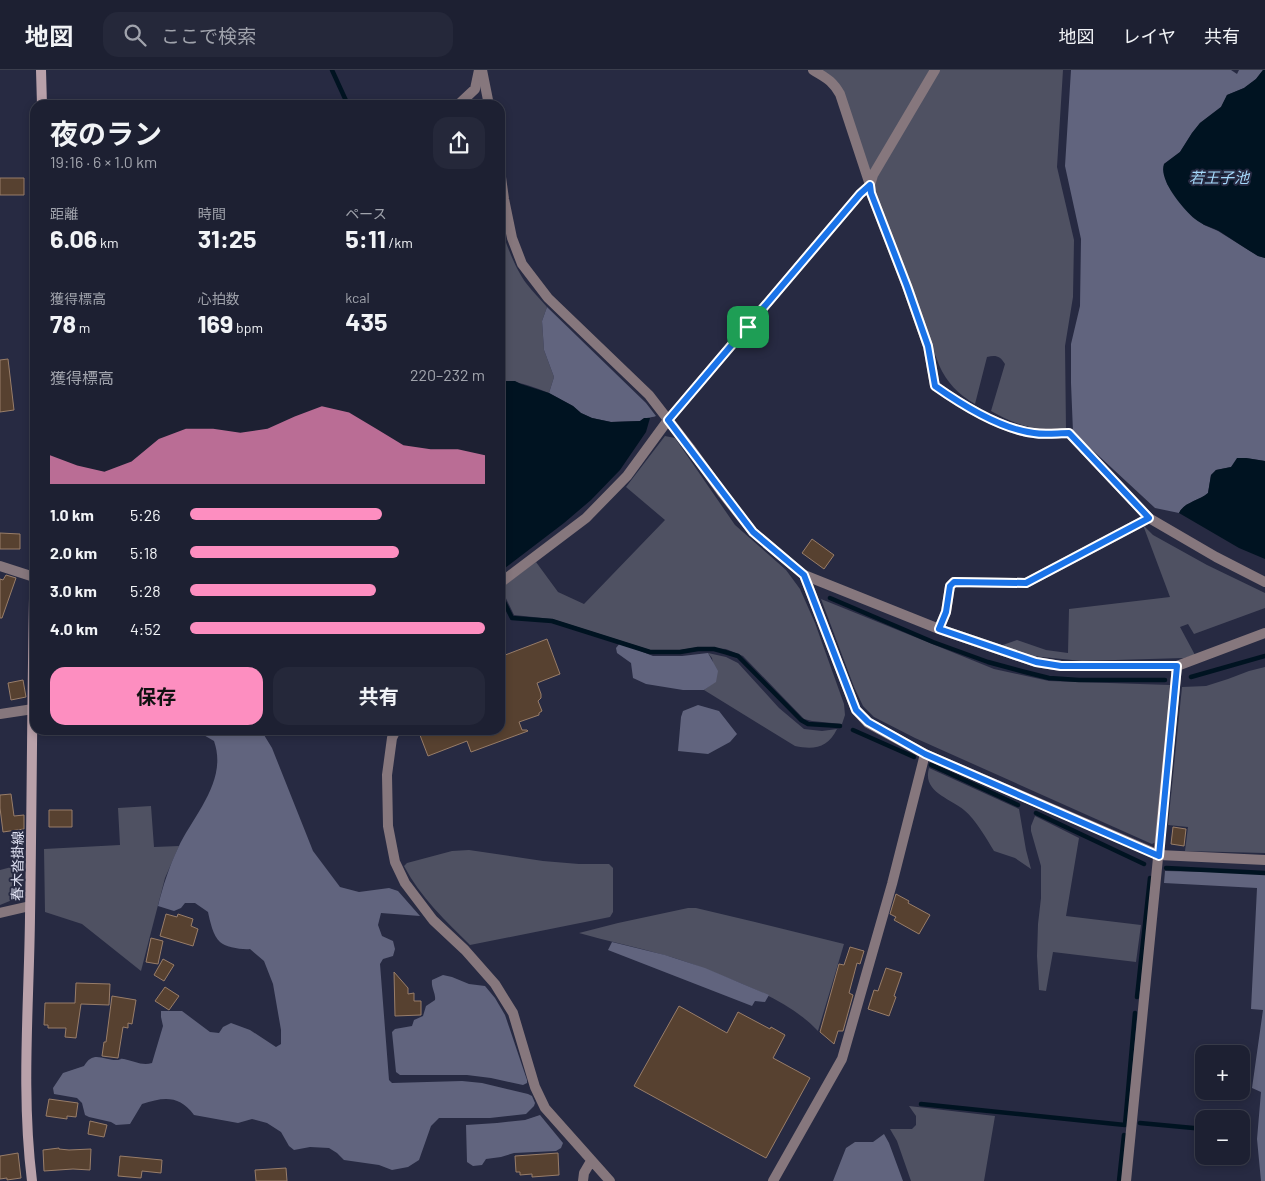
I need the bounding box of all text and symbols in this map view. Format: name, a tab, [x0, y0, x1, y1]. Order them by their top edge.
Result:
search box	[103, 12, 453, 57]
text: 地図	[25, 21, 73, 50]
icon: search	[121, 21, 149, 49]
text: ここで検索	[161, 24, 256, 47]
text: 地図	[1059, 25, 1095, 47]
text: レイヤ	[1123, 25, 1176, 47]
text: 共有	[1204, 25, 1240, 47]
text: 夜のラン	[50, 116, 162, 150]
button: share	[433, 117, 485, 169]
text: 19:16 · 6 × 1.0 km	[50, 152, 157, 171]
water label: 若王子池	[1189, 168, 1251, 186]
text: 距離	[50, 205, 78, 222]
text: 時間	[198, 205, 226, 222]
text: ペース	[345, 205, 387, 222]
text: 6.06	[50, 223, 97, 253]
text: 31:25	[198, 223, 257, 253]
text: 5:11	[345, 223, 386, 253]
text: km	[97, 234, 119, 251]
text: /km	[386, 234, 413, 251]
text: kcal	[345, 289, 370, 306]
text: 獲得標高	[50, 290, 106, 307]
text: 心拍数	[198, 290, 240, 307]
text: 435	[345, 306, 387, 336]
pin	[727, 306, 769, 348]
text: 78	[50, 308, 76, 338]
text: 169	[198, 308, 233, 338]
icon: arrive	[734, 313, 762, 341]
text: m	[76, 319, 90, 336]
text: bpm	[233, 319, 263, 336]
text: 220–232 m	[410, 365, 485, 384]
text: 獲得標高	[50, 368, 114, 387]
text: 1.0 km	[50, 505, 94, 524]
text: 5:26	[130, 505, 160, 524]
text: 2.0 km	[50, 543, 97, 562]
text: 5:18	[130, 543, 158, 562]
text: 3.0 km	[50, 581, 97, 600]
text: 5:28	[130, 581, 161, 600]
text: 4.0 km	[50, 619, 98, 638]
text: 4:52	[130, 619, 161, 638]
button: 保存	[50, 667, 263, 725]
button: 共有	[273, 667, 485, 725]
street label: 春木沓掛線	[8, 831, 26, 901]
map controls	[1195, 1045, 1250, 1165]
button: +	[1195, 1045, 1250, 1100]
button: −	[1195, 1110, 1250, 1165]

